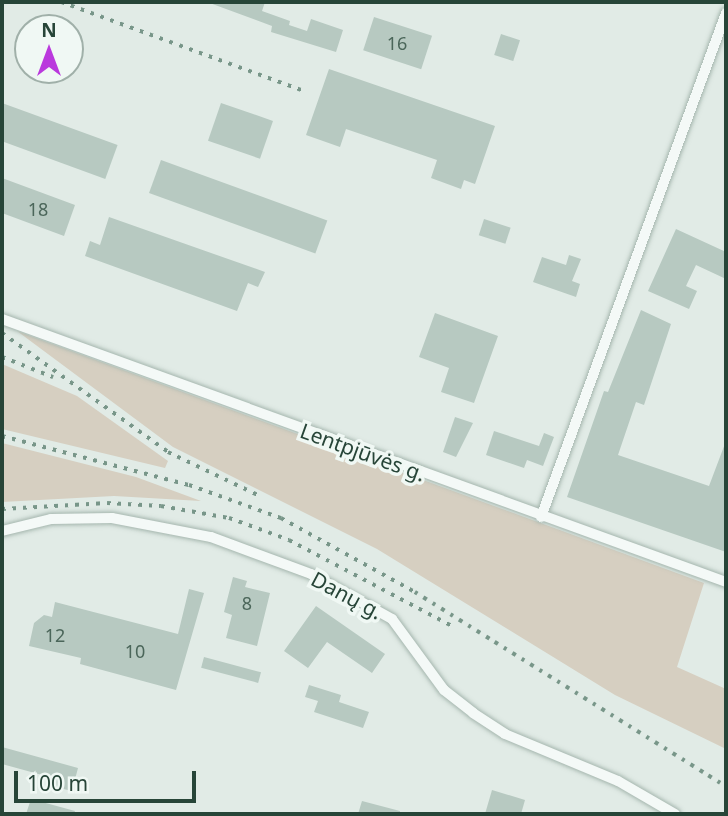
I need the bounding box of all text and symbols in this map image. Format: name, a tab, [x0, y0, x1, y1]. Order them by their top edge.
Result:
north arrow	[14, 14, 84, 84]
text: N	[41, 17, 57, 43]
house number: 16	[387, 32, 407, 54]
house number: 18	[28, 198, 48, 220]
street label: Lentpjūvės g.	[297, 418, 429, 486]
street label: Danų g.	[307, 566, 387, 624]
house number: 8	[242, 592, 252, 614]
house number: 12	[45, 624, 65, 646]
house number: 10	[125, 640, 145, 662]
scale bar	[18, 756, 200, 800]
text: 100 m	[27, 769, 88, 797]

